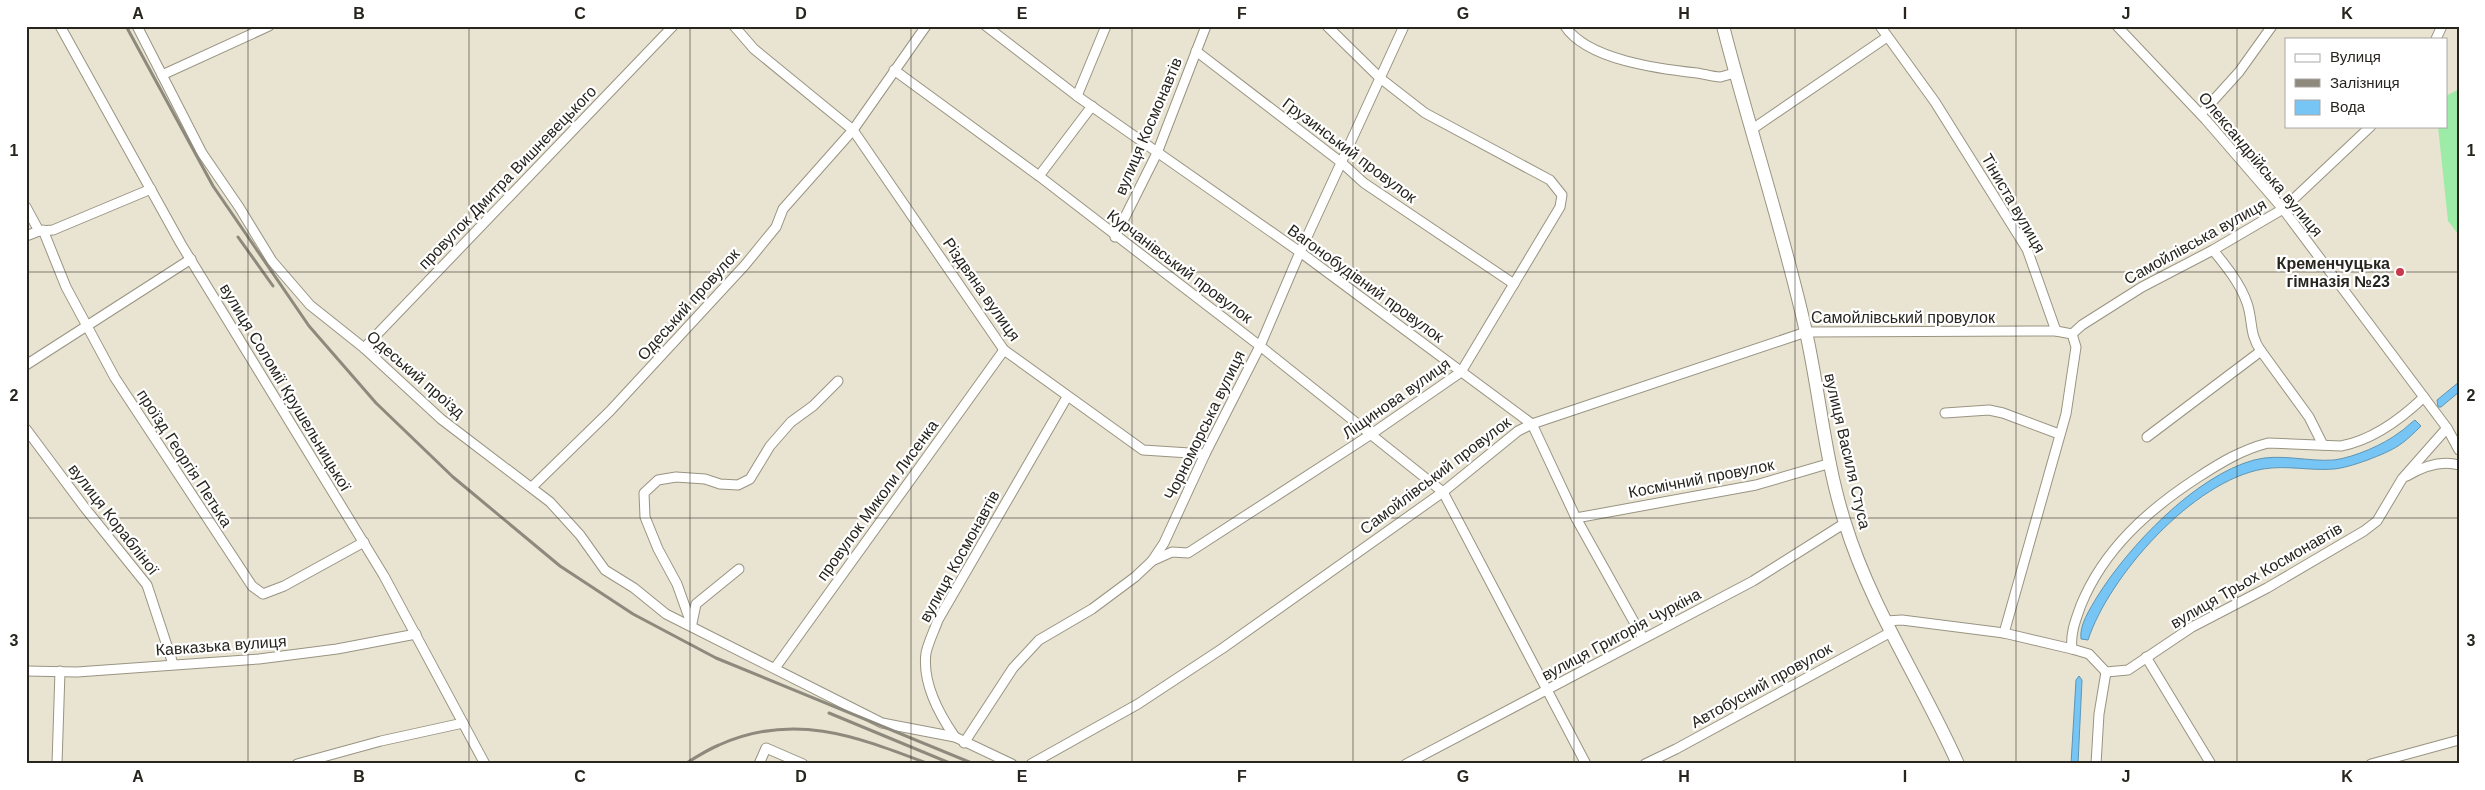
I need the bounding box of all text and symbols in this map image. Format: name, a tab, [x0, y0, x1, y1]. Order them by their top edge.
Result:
text: A	[132, 5, 144, 22]
text: B	[353, 5, 365, 22]
text: C	[574, 5, 586, 22]
text: D	[795, 5, 807, 22]
text: E	[1017, 5, 1028, 22]
text: F	[1237, 5, 1247, 22]
text: G	[1457, 5, 1469, 22]
text: H	[1678, 5, 1690, 22]
text: I	[1903, 5, 1907, 22]
text: J	[2122, 5, 2130, 22]
text: K	[2341, 5, 2353, 22]
legend	[2285, 38, 2448, 128]
text: Вулиця	[2330, 48, 2381, 65]
street label: вулиця Космонавтів	[1112, 55, 1185, 198]
text: Залізниця	[2330, 74, 2400, 91]
street label: провулок Дмитра Вишневецького	[415, 82, 600, 272]
street label: Олександрійська вулиця	[2195, 89, 2326, 240]
street label: Грузинський провулок	[1280, 95, 1421, 207]
text: Вода	[2330, 98, 2366, 115]
text: 1	[10, 142, 19, 159]
text: 1	[2467, 142, 2476, 159]
street label: Тіниста вулиця	[1978, 151, 2049, 256]
street label: Самойлівська вулиця	[2121, 195, 2269, 288]
street label: Курчанівський провулок	[1104, 206, 1256, 327]
street label: Вагонобудівний провулок	[1285, 221, 1448, 346]
street label: Різдвяна вулиця	[940, 235, 1023, 344]
street label: Одеський провулок	[634, 245, 743, 363]
place label: Кременчуцька гімназія №23	[2277, 255, 2390, 290]
marker: Кременчуцька гімназія №23	[2394, 266, 2406, 278]
street label: вулиця Соломії Крушельницької	[217, 280, 355, 495]
street label: Самойлівський провулок	[1811, 309, 1996, 326]
street label: Одеський проїзд	[364, 328, 468, 422]
street label: Чорноморська вулиця	[1161, 348, 1248, 503]
street label: Ліщинова вулиця	[1339, 355, 1453, 442]
street label: вулиця Василя Стуса	[1821, 372, 1874, 531]
street label: проїзд Георгія Петька	[134, 386, 235, 530]
text: 2	[10, 387, 19, 404]
text: 2	[2467, 387, 2476, 404]
street label: Самойлівський провулок	[1357, 413, 1515, 538]
street label: провулок Миколи Лисенка	[813, 417, 941, 584]
street label: Космічний провулок	[1627, 456, 1776, 501]
street label: вулиця Корабліної	[65, 461, 162, 579]
street label: вулиця Космонавтів	[916, 488, 1003, 625]
street label: вулиця Трьох Космонавтів	[2168, 519, 2345, 632]
street label: вулиця Григорія Чуркіна	[1539, 585, 1704, 684]
text: 3	[10, 632, 19, 649]
street label: Кавказька вулиця	[155, 632, 287, 659]
text: 3	[2467, 632, 2476, 649]
street label: Автобусний провулок	[1688, 639, 1835, 731]
text: A	[132, 768, 144, 785]
text: B	[353, 768, 365, 785]
text: C	[574, 768, 586, 785]
text: D	[795, 768, 807, 785]
text: E	[1017, 768, 1028, 785]
text: F	[1237, 768, 1247, 785]
text: G	[1457, 768, 1469, 785]
text: H	[1678, 768, 1690, 785]
text: I	[1903, 768, 1907, 785]
text: J	[2122, 768, 2130, 785]
text: K	[2341, 768, 2353, 785]

